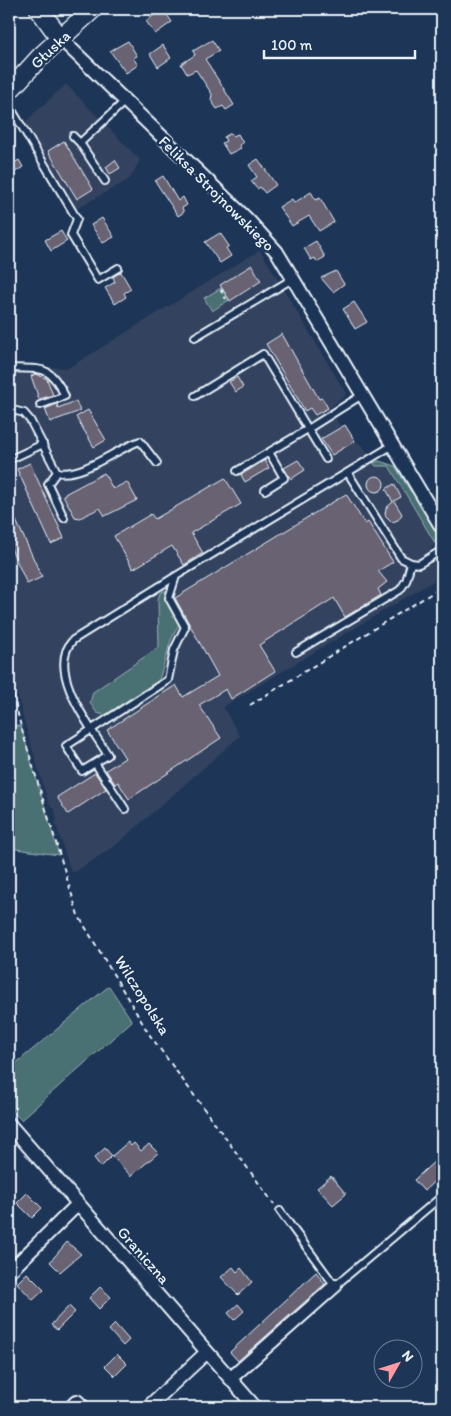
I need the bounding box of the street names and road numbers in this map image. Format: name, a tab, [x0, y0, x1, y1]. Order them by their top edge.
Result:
street label: Głuska	[26, 26, 74, 73]
street label: Feliksa Strojnowskiego	[155, 132, 278, 255]
street label: Wilczopolska	[111, 952, 175, 1039]
street label: Graniczna	[113, 1223, 174, 1289]

